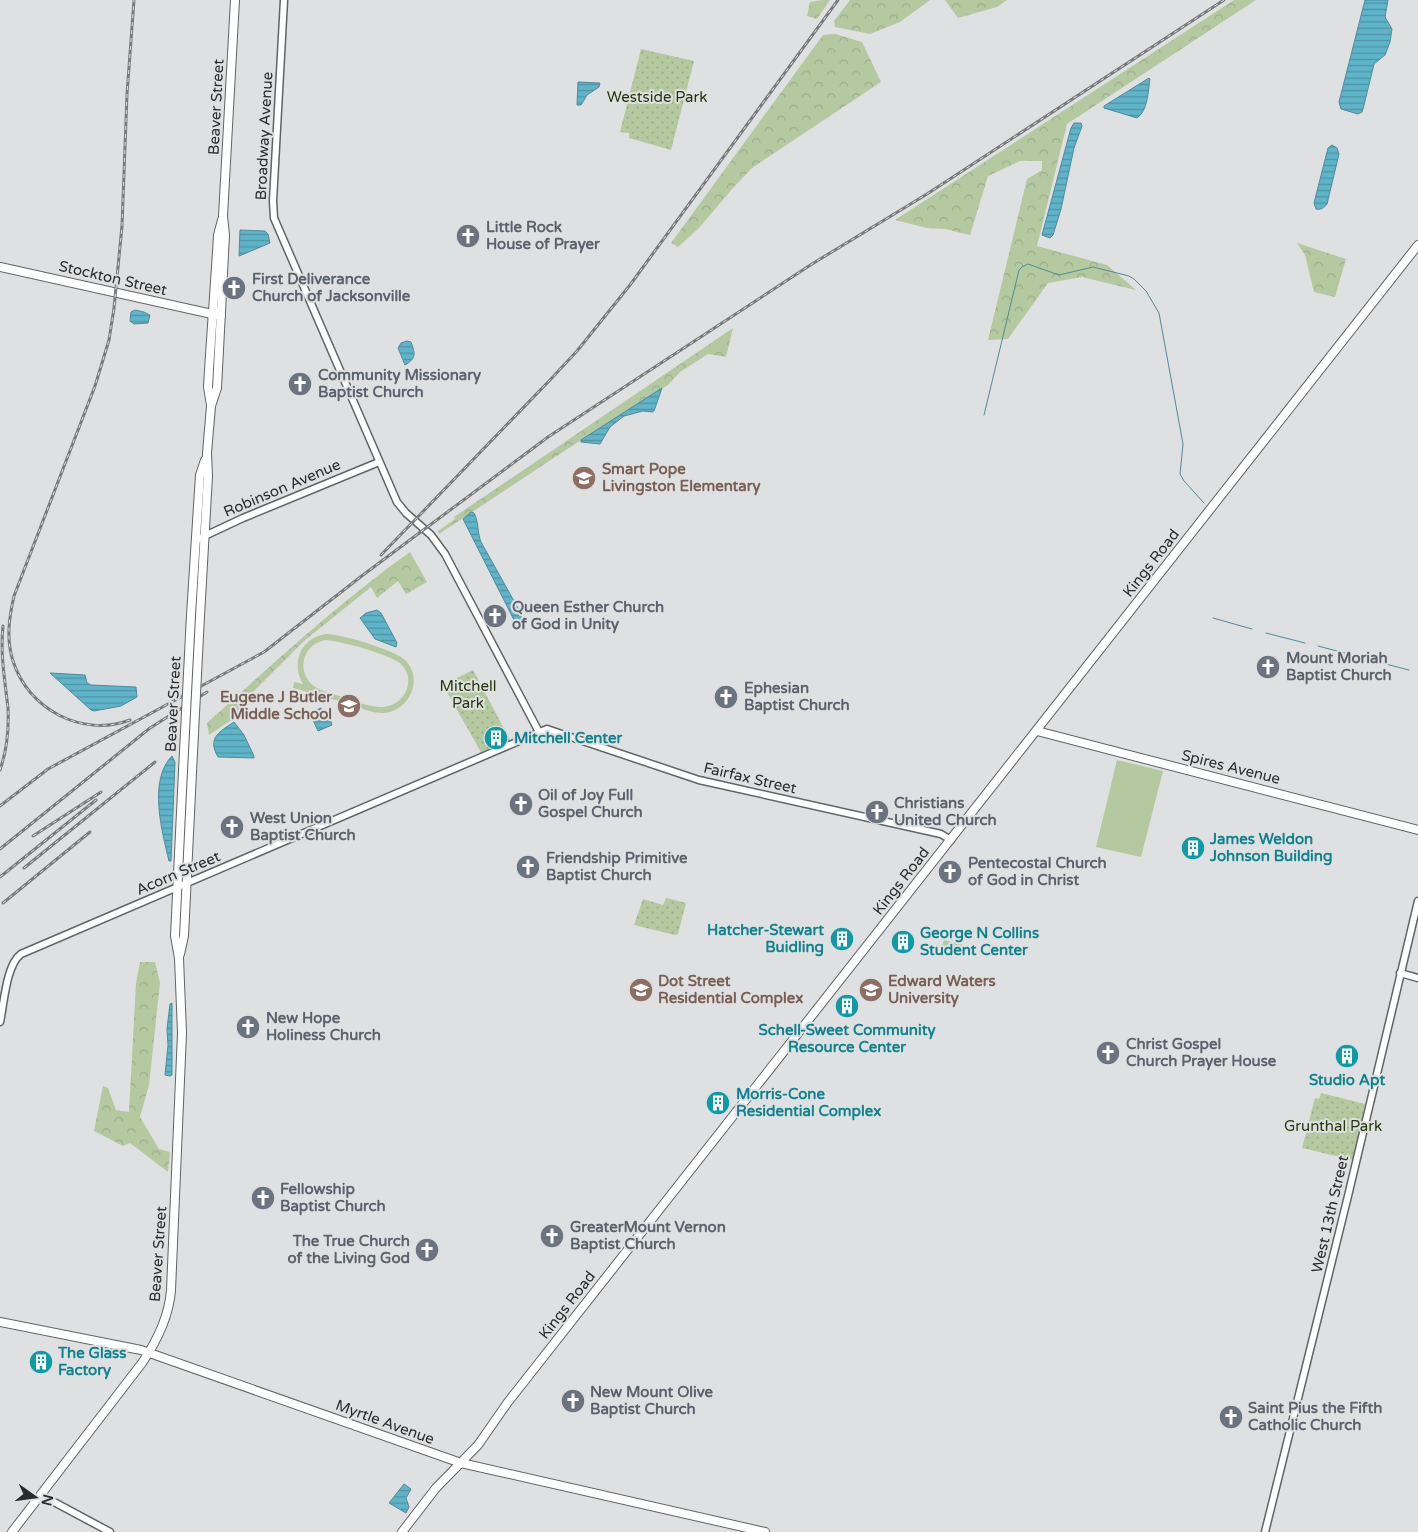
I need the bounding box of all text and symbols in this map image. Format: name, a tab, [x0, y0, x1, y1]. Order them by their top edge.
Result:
street label: Beaver Street	[205, 58, 228, 155]
street label: Broadway Avenue	[252, 71, 276, 201]
park label: Westside Park	[607, 88, 707, 106]
place label: Little Rock House of Prayer	[486, 218, 600, 254]
church icon: Little Rock House of Prayer	[455, 223, 481, 249]
street label: Stockton Street	[57, 257, 169, 299]
place label: First Deliverance Church of Jacksonville	[252, 270, 411, 305]
church icon: First Deliverance Church of Jacksonville	[221, 275, 247, 301]
place label: Community Missionary Baptist Church	[318, 366, 481, 402]
church icon: Community Missionary Baptist Church	[287, 371, 313, 397]
street label: Robinson Avenue	[221, 455, 343, 521]
place label: Smart Pope Livingston Elementary	[602, 460, 761, 496]
school or university icon: Smart Pope Livingston Elementary	[571, 465, 597, 491]
street label: Kings Road	[1119, 525, 1183, 601]
place label: Queen Esther Church of God in Unity	[512, 598, 664, 634]
church icon: Queen Esther Church of God in Unity	[482, 603, 508, 629]
place label: Mount Moriah Baptist Church	[1286, 649, 1392, 685]
church icon: Mount Moriah Baptist Church	[1255, 654, 1281, 680]
street label: Beaver Street	[162, 655, 185, 752]
park label: Mitchell Park	[440, 677, 496, 712]
place label: Ephesian Baptist Church	[744, 679, 850, 715]
church icon: Ephesian Baptist Church	[713, 684, 739, 710]
place label: Eugene J Butler Middle School	[220, 688, 332, 723]
school or university icon: Eugene J Butler Middle School	[336, 693, 362, 719]
building icon: Mitchell Center	[483, 725, 509, 751]
place label: Mitchell Center	[514, 729, 622, 747]
street label: Spires Avenue	[1180, 746, 1282, 788]
street label: Fairfax Street	[702, 759, 798, 797]
place label: Oil of Joy Full Gospel Church	[538, 786, 643, 822]
church icon: Oil of Joy Full Gospel Church	[508, 791, 534, 817]
place label: Christians United Church	[894, 794, 997, 829]
church icon: Christians United Church	[864, 799, 890, 825]
place label: West Union Baptist Church	[250, 809, 356, 845]
church icon: West Union Baptist Church	[219, 814, 245, 840]
place label: James Weldon Johnson Building	[1209, 830, 1332, 866]
building icon: James Weldon Johnson Building	[1180, 835, 1206, 861]
street label: Kings Road	[869, 843, 933, 919]
street label: Acorn Street	[133, 847, 223, 899]
place label: Friendship Primitive Baptist Church	[546, 849, 688, 885]
church icon: Friendship Primitive Baptist Church	[515, 854, 541, 880]
place label: Pentecostal Church of God in Christ	[968, 854, 1107, 889]
church icon: Pentecostal Church of God in Christ	[937, 859, 963, 885]
place label: Hatcher-Stewart Buidling	[707, 921, 824, 957]
place label: George N Collins Student Center	[920, 924, 1039, 959]
building icon: Hatcher-Stewart Buidling	[829, 926, 855, 952]
building icon: George N Collins Student Center	[890, 929, 916, 955]
place label: Dot Street Residential Complex	[658, 972, 803, 1008]
place label: Edward Waters University	[888, 972, 996, 1008]
school or university icon: Dot Street Residential Complex	[628, 977, 654, 1003]
school or university icon: Edward Waters University	[858, 977, 884, 1003]
building icon: Schell-Sweet Community Resource Center	[834, 993, 860, 1019]
place label: New Hope Holiness Church	[266, 1009, 381, 1044]
church icon: New Hope Holiness Church	[235, 1014, 261, 1040]
place label: Schell-Sweet Community Resource Center	[759, 1021, 935, 1056]
place label: Christ Gospel Church Prayer House	[1126, 1035, 1277, 1071]
church icon: Christ Gospel Church Prayer House	[1095, 1040, 1121, 1066]
building icon: Studio Apt	[1334, 1043, 1360, 1069]
place label: Studio Apt	[1309, 1071, 1385, 1090]
place label: Morris-Cone Residential Complex	[736, 1085, 881, 1121]
building icon: Morris-Cone Residential Complex	[705, 1090, 731, 1116]
park label: Grunthal Park	[1284, 1117, 1382, 1135]
street label: West 13th Street	[1308, 1153, 1352, 1275]
place label: Fellowship Baptist Church	[280, 1180, 386, 1216]
church icon: Fellowship Baptist Church	[250, 1185, 276, 1211]
street label: Beaver Street	[146, 1205, 170, 1302]
place label: GreaterMount Vernon Baptist Church	[570, 1218, 726, 1254]
church icon: GreaterMount Vernon Baptist Church	[539, 1223, 565, 1249]
place label: The True Church of the Living God	[288, 1232, 410, 1268]
church icon: The True Church of the Living God	[414, 1237, 440, 1263]
street label: Kings Road	[535, 1267, 599, 1343]
place label: The Glass Factory	[57, 1344, 127, 1380]
building icon: The Glass Factory	[28, 1349, 54, 1375]
place label: New Mount Olive Baptist Church	[590, 1383, 714, 1419]
church icon: New Mount Olive Baptist Church	[560, 1388, 586, 1414]
street label: Myrtle Avenue	[333, 1396, 437, 1448]
place label: Saint Pius the Fifth Catholic Church	[1248, 1399, 1382, 1434]
church icon: Saint Pius the Fifth Catholic Church	[1218, 1404, 1244, 1430]
north arrow	[10, 1472, 60, 1522]
text: N	[38, 1493, 57, 1508]

